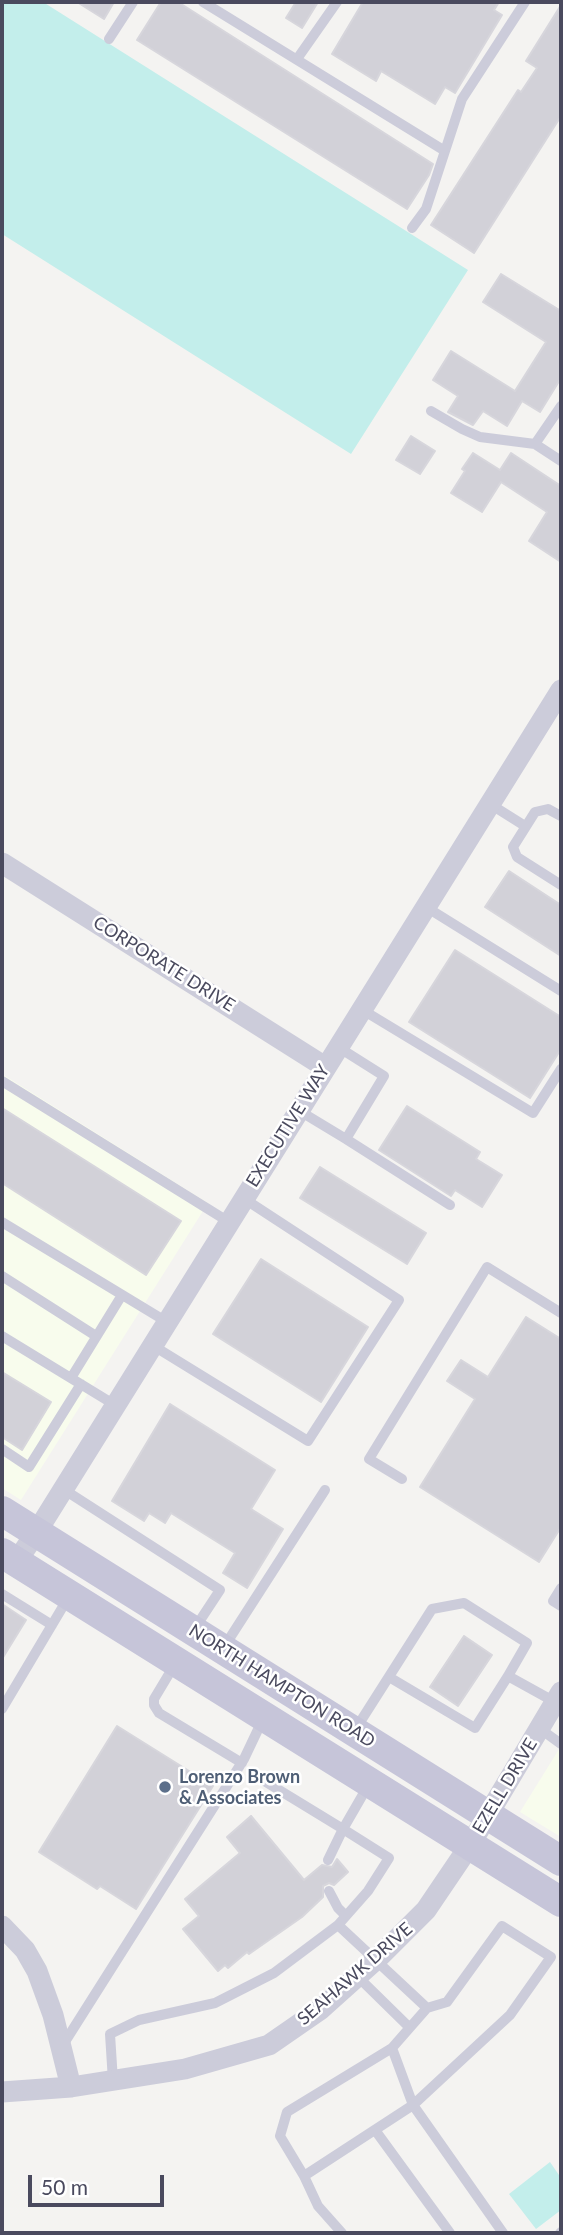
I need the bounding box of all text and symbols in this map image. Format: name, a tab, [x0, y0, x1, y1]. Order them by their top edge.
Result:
street label: CORPORATE DRIVE	[89, 912, 239, 1016]
street label: EXECUTIVE WAY	[242, 1061, 334, 1191]
street label: NORTH HAMPTON ROAD	[185, 1620, 379, 1752]
street label: EZELL DRIVE	[468, 1734, 542, 1838]
place label: Lorenzo Brown & Associates	[179, 1766, 300, 1809]
marker: Lorenzo Brown & Associates	[157, 1779, 173, 1795]
street label: SEAHAWK DRIVE	[293, 1918, 417, 2030]
scale bar	[32, 2162, 168, 2206]
text: 50 m	[41, 2174, 88, 2199]

